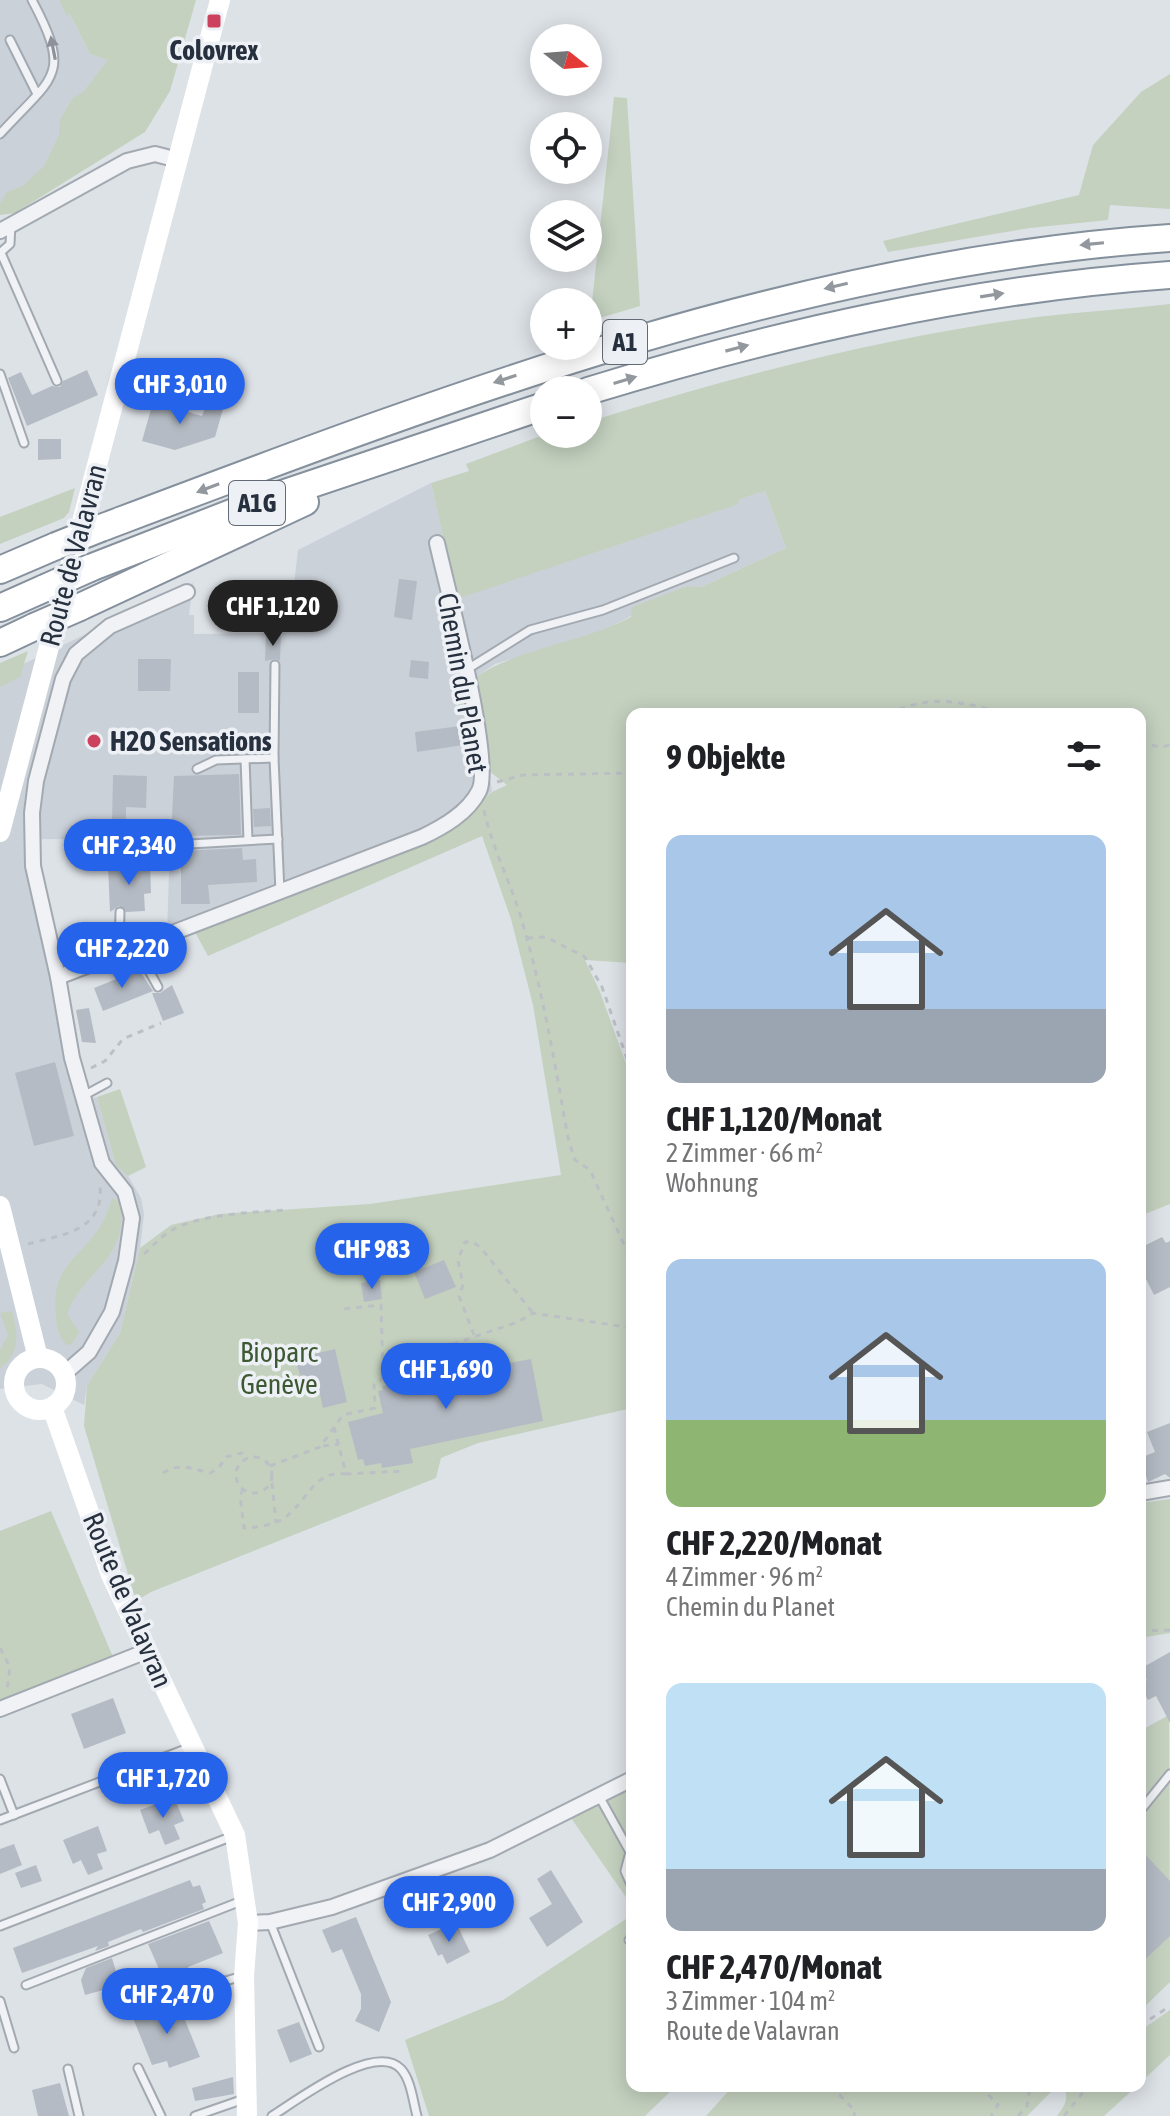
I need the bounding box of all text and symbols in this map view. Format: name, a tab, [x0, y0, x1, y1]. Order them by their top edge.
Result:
marker: Colovrex	[205, 12, 223, 30]
north arrow	[530, 24, 602, 96]
map controls	[530, 24, 602, 448]
place label: Colovrex	[169, 34, 259, 66]
one-way arrow	[46, 36, 58, 61]
button: locate	[530, 112, 602, 184]
button: layers	[530, 200, 602, 272]
one-way arrow	[1079, 238, 1104, 251]
one-way arrow	[823, 281, 848, 293]
button: +	[530, 288, 602, 360]
one-way arrow	[980, 288, 1005, 301]
road number: A1	[603, 320, 647, 364]
one-way arrow	[725, 342, 750, 354]
pin: CHF 3,010	[88, 358, 272, 426]
text: CHF 3,010	[133, 369, 227, 399]
one-way arrow	[613, 373, 637, 386]
one-way arrow	[493, 374, 517, 386]
button: −	[530, 376, 602, 448]
street label: Route de Valavran	[33, 461, 113, 649]
road number: A1G	[229, 481, 285, 525]
one-way arrow	[196, 482, 220, 495]
pin: CHF 1,120	[181, 580, 365, 648]
text: CHF 1,120	[226, 591, 320, 621]
street label: Chemin du Planet	[431, 591, 495, 775]
place label: H2O Sensations	[110, 725, 272, 757]
marker: H2O Sensations	[85, 732, 103, 750]
icon: filters	[1062, 734, 1106, 778]
text: 9 Objekte	[666, 737, 786, 776]
pin: CHF 2,340	[37, 819, 221, 887]
text: CHF 2,340	[82, 830, 176, 860]
icon: home	[814, 887, 958, 1031]
pin: CHF 2,220	[30, 922, 214, 990]
text: CHF 2,220	[75, 933, 169, 963]
text: CHF 1,120/Monat	[666, 1099, 882, 1138]
text: 2 Zimmer · 66 m²	[666, 1138, 823, 1168]
text: Wohnung	[666, 1168, 758, 1198]
pin: CHF 983	[298, 1223, 446, 1291]
text: CHF 983	[333, 1234, 411, 1264]
icon: home	[814, 1311, 958, 1455]
park label: Bioparc Genève	[240, 1336, 319, 1400]
pin: CHF 1,690	[354, 1343, 538, 1411]
text: CHF 1,690	[399, 1354, 493, 1384]
street label: Route de Valavran	[77, 1508, 179, 1692]
text: CHF 2,220/Monat	[666, 1523, 882, 1562]
text: 4 Zimmer · 96 m²	[666, 1562, 823, 1592]
text: Chemin du Planet	[666, 1592, 835, 1622]
icon: home	[814, 1735, 958, 1879]
pin: CHF 1,720	[71, 1752, 255, 1820]
text: CHF 1,720	[116, 1763, 210, 1793]
pin: CHF 2,900	[357, 1876, 541, 1944]
text: CHF 2,900	[402, 1887, 496, 1917]
text: CHF 2,470/Monat	[666, 1947, 882, 1986]
pin: CHF 2,470	[75, 1968, 259, 2036]
text: CHF 2,470	[120, 1979, 214, 2009]
text: 3 Zimmer · 104 m²	[666, 1986, 835, 2016]
text: Route de Valavran	[666, 2016, 840, 2046]

